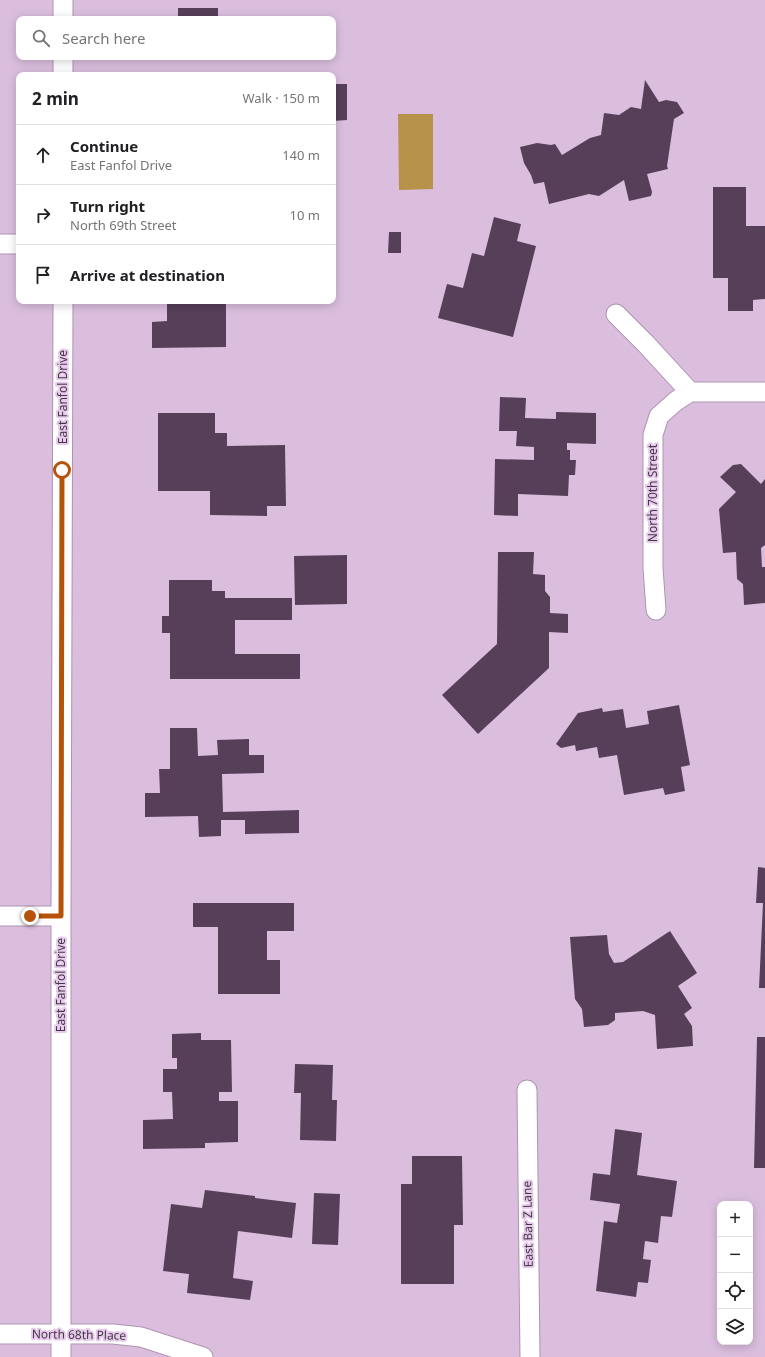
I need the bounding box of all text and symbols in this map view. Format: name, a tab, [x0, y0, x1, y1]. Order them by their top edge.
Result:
search box	[16, 16, 336, 60]
icon: search	[30, 27, 52, 49]
text: Search here	[62, 28, 145, 48]
text: 2 min	[32, 87, 79, 110]
text: Walk · 150 m	[242, 89, 320, 107]
text: Continue	[70, 136, 138, 156]
icon: ahead	[32, 144, 54, 166]
text: 140 m	[282, 146, 320, 164]
text: East Fanfol Drive	[70, 156, 172, 174]
text: Turn right	[70, 196, 145, 216]
icon: right	[32, 204, 54, 226]
text: 10 m	[290, 206, 320, 224]
text: North 69th Street	[70, 216, 177, 234]
icon: arrive	[32, 264, 54, 286]
text: Arrive at destination	[70, 265, 225, 285]
street label: East Fanfol Drive	[54, 350, 71, 444]
street label: North 70th Street	[644, 443, 661, 542]
route start	[53, 461, 71, 479]
route end	[21, 907, 39, 925]
street label: East Fanfol Drive	[52, 938, 69, 1032]
street label: East Bar Z Lane	[518, 1180, 537, 1267]
map controls	[717, 1201, 753, 1345]
button: +	[717, 1201, 753, 1237]
button: −	[717, 1237, 753, 1273]
button: locate	[717, 1273, 753, 1309]
button: layers	[717, 1309, 753, 1345]
street label: North 68th Place	[32, 1325, 127, 1344]

